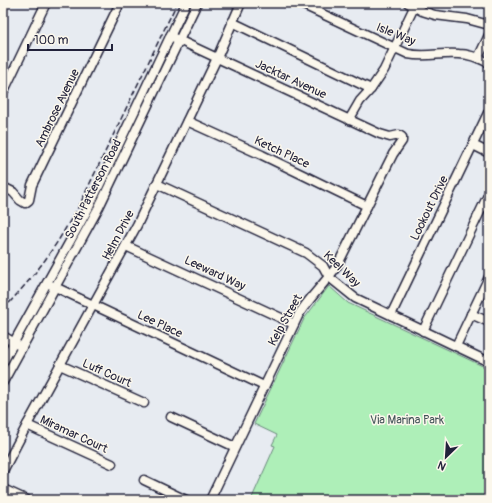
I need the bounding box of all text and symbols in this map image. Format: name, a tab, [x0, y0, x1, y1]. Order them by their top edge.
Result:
street label: Isle Way	[374, 20, 418, 49]
scale bar	[28, 26, 112, 52]
text: 100 m	[34, 33, 69, 48]
street label: Jacktar Avenue	[253, 56, 329, 102]
street label: Ambrose Avenue	[32, 66, 83, 150]
street label: Ketch Place	[252, 133, 312, 172]
street label: South Patterson Road	[62, 137, 125, 242]
street label: Lookout Drive	[407, 173, 452, 243]
street label: Helm Drive	[99, 207, 138, 263]
street label: Keel Way	[320, 248, 363, 291]
street label: Leeward Way	[182, 253, 248, 294]
street label: Kelp Street	[265, 292, 306, 349]
street label: Lee Place	[135, 307, 185, 341]
street label: Luff Court	[80, 356, 134, 391]
street label: Miramar Court	[38, 412, 110, 457]
park label: Via Marina Park	[370, 413, 444, 428]
north arrow	[426, 437, 466, 477]
text: N	[435, 458, 448, 473]

